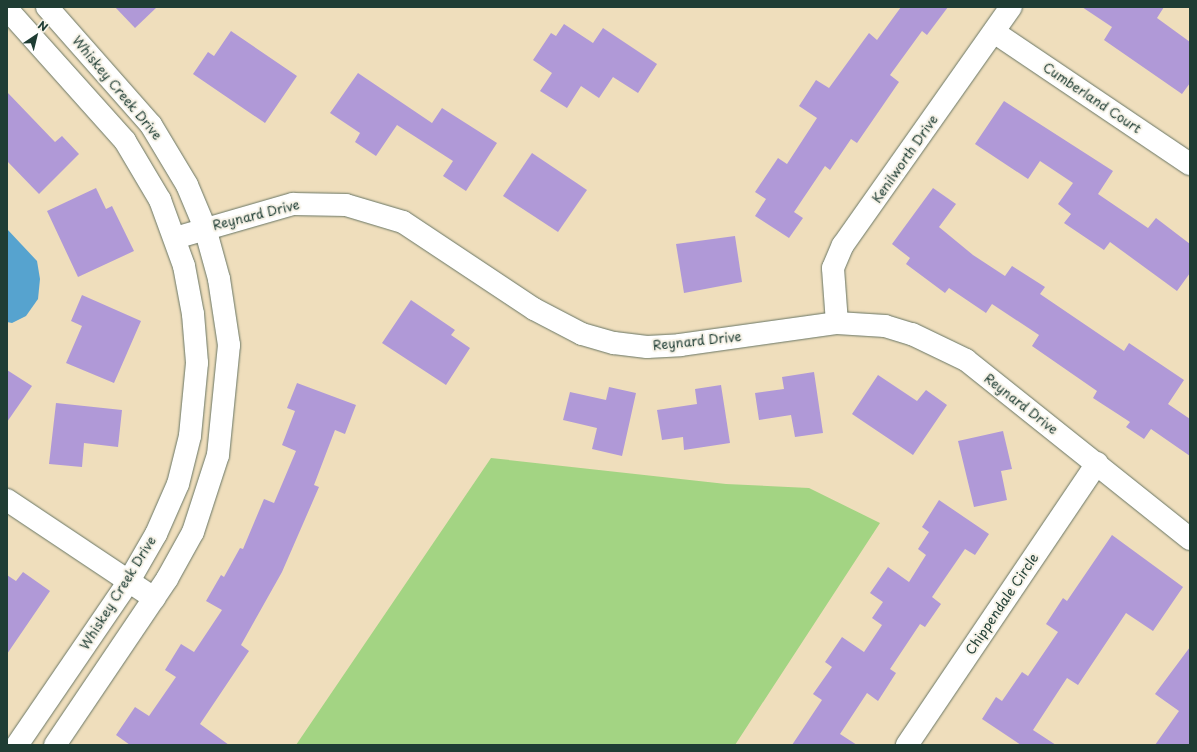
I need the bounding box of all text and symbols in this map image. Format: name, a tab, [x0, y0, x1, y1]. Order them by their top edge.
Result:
north arrow	[16, 16, 56, 56]
text: N	[35, 16, 52, 35]
street label: Whiskey Creek Drive	[69, 32, 165, 144]
street label: Cumberland Court	[1040, 59, 1144, 137]
street label: Kenilworth Drive	[869, 112, 941, 206]
street label: Reynard Drive	[210, 197, 302, 233]
street label: Reynard Drive	[651, 329, 743, 353]
street label: Reynard Drive	[981, 370, 1061, 438]
street label: Whiskey Creek Drive	[76, 533, 160, 653]
street label: Chippendale Circle	[962, 550, 1042, 658]

